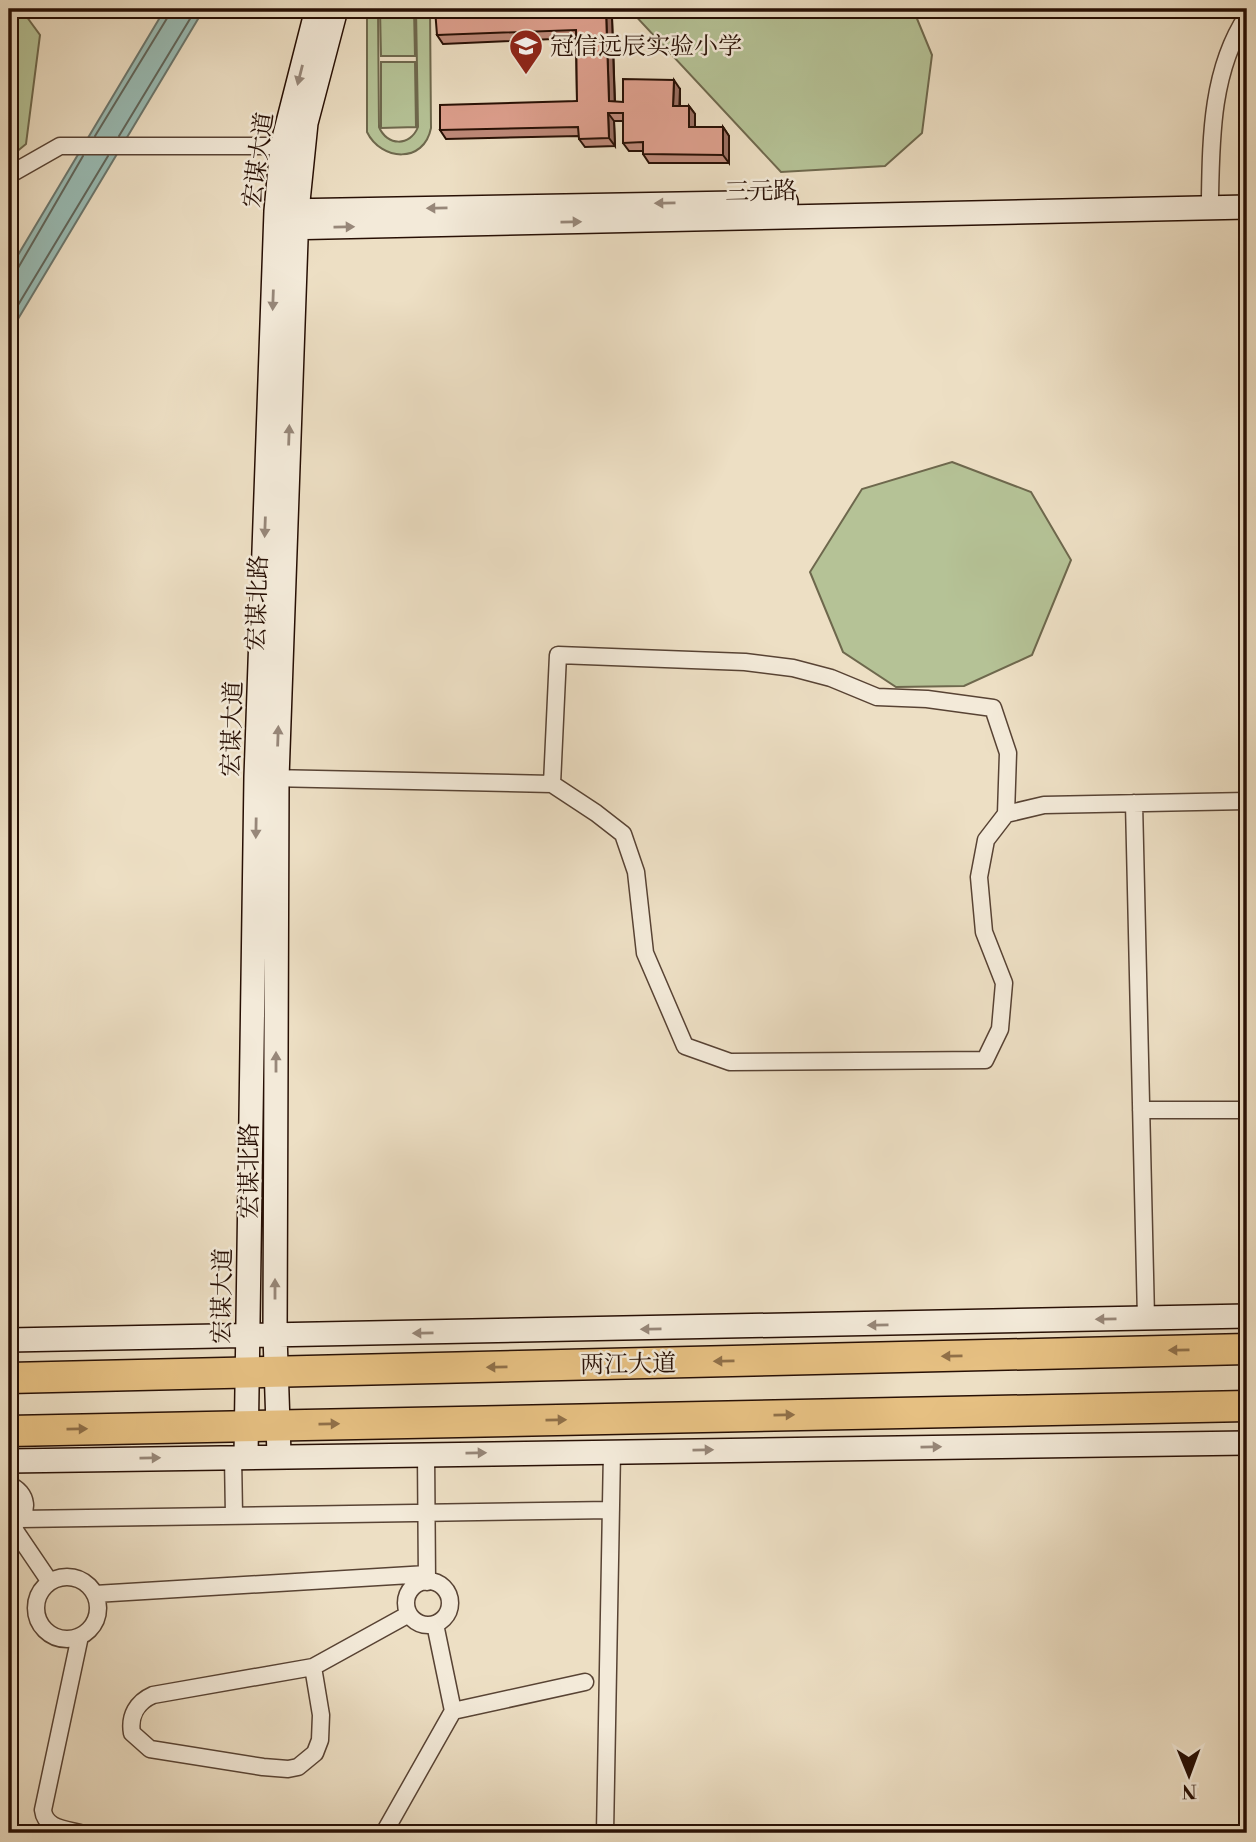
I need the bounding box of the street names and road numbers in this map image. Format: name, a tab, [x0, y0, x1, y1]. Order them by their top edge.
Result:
street label: 宏谋大道	[237, 111, 281, 210]
street label: 三元路	[725, 176, 797, 208]
street label: 宏谋北路	[241, 555, 275, 652]
street label: 宏谋大道	[216, 681, 250, 778]
street label: 宏谋北路	[235, 1123, 265, 1219]
street label: 宏谋大道	[207, 1248, 239, 1344]
street label: 两江大道	[580, 1349, 676, 1381]

